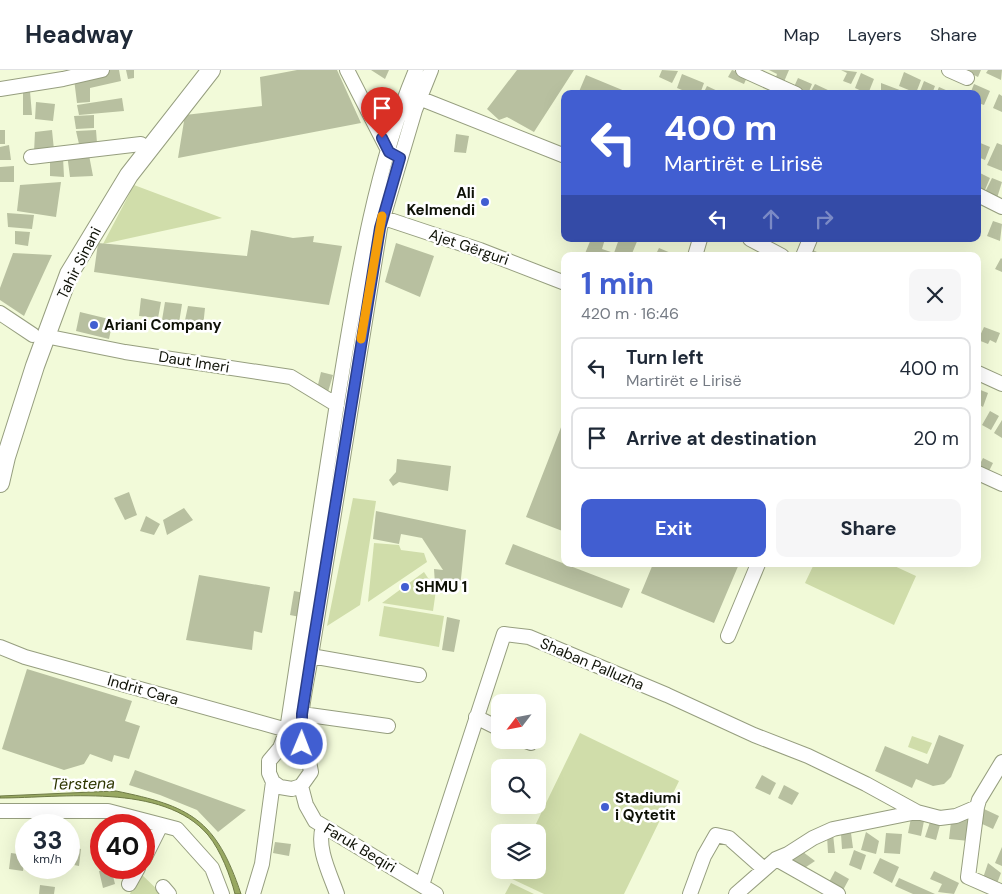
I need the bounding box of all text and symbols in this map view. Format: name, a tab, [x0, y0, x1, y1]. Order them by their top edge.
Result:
text: Headway	[25, 19, 134, 50]
text: Map	[784, 23, 820, 47]
text: Layers	[848, 23, 902, 47]
text: Share	[930, 23, 977, 47]
pin	[361, 87, 403, 138]
icon: arrive	[368, 94, 396, 122]
text: 400 m	[664, 105, 777, 151]
icon: left	[581, 110, 646, 175]
text: Martirët e Lirisë	[664, 149, 823, 178]
place label: Ali Kelmendi	[406, 183, 475, 220]
marker: Ali Kelmendi	[479, 196, 491, 208]
icon: left	[704, 205, 732, 233]
icon: ahead	[757, 205, 785, 233]
icon: right	[810, 205, 838, 233]
street label: Tahir Sinani	[52, 223, 106, 303]
street label: Ajet Gërguri	[426, 224, 512, 270]
text: 1 min	[581, 264, 654, 303]
button: close	[909, 269, 961, 321]
text: 420 m · 16:46	[581, 303, 679, 324]
place label: Ariani Company	[104, 315, 222, 335]
marker: Ariani Company	[88, 319, 100, 331]
text: Turn left	[626, 345, 704, 370]
street label: Daut Imeri	[157, 347, 231, 377]
icon: left	[583, 354, 611, 382]
text: 400 m	[899, 356, 959, 381]
text: Martirët e Lirisë	[626, 370, 742, 391]
icon: arrive	[583, 424, 611, 452]
text: Arrive at destination	[626, 426, 817, 451]
text: 20 m	[913, 426, 959, 451]
button: Exit	[581, 499, 766, 557]
button: Share	[776, 499, 961, 557]
place label: SHMU 1	[415, 577, 467, 597]
marker: SHMU 1	[399, 581, 411, 593]
street label: Shaban Palluzha	[537, 633, 647, 695]
street label: Indrit Cara	[105, 670, 181, 710]
north arrow	[491, 694, 546, 749]
map controls	[491, 694, 546, 879]
position arrow	[275, 717, 327, 769]
button: search	[491, 759, 546, 814]
water label: Tërstena	[51, 772, 115, 795]
place label: Stadiumi i Qytetit	[615, 788, 681, 825]
marker: Stadiumi i Qytetit	[599, 801, 611, 813]
speed limit sign: 40	[90, 814, 155, 879]
street label: Faruk Beqiri	[320, 819, 400, 877]
text: 33	[32, 824, 63, 857]
button: layers	[491, 824, 546, 879]
text: km/h	[33, 851, 62, 867]

